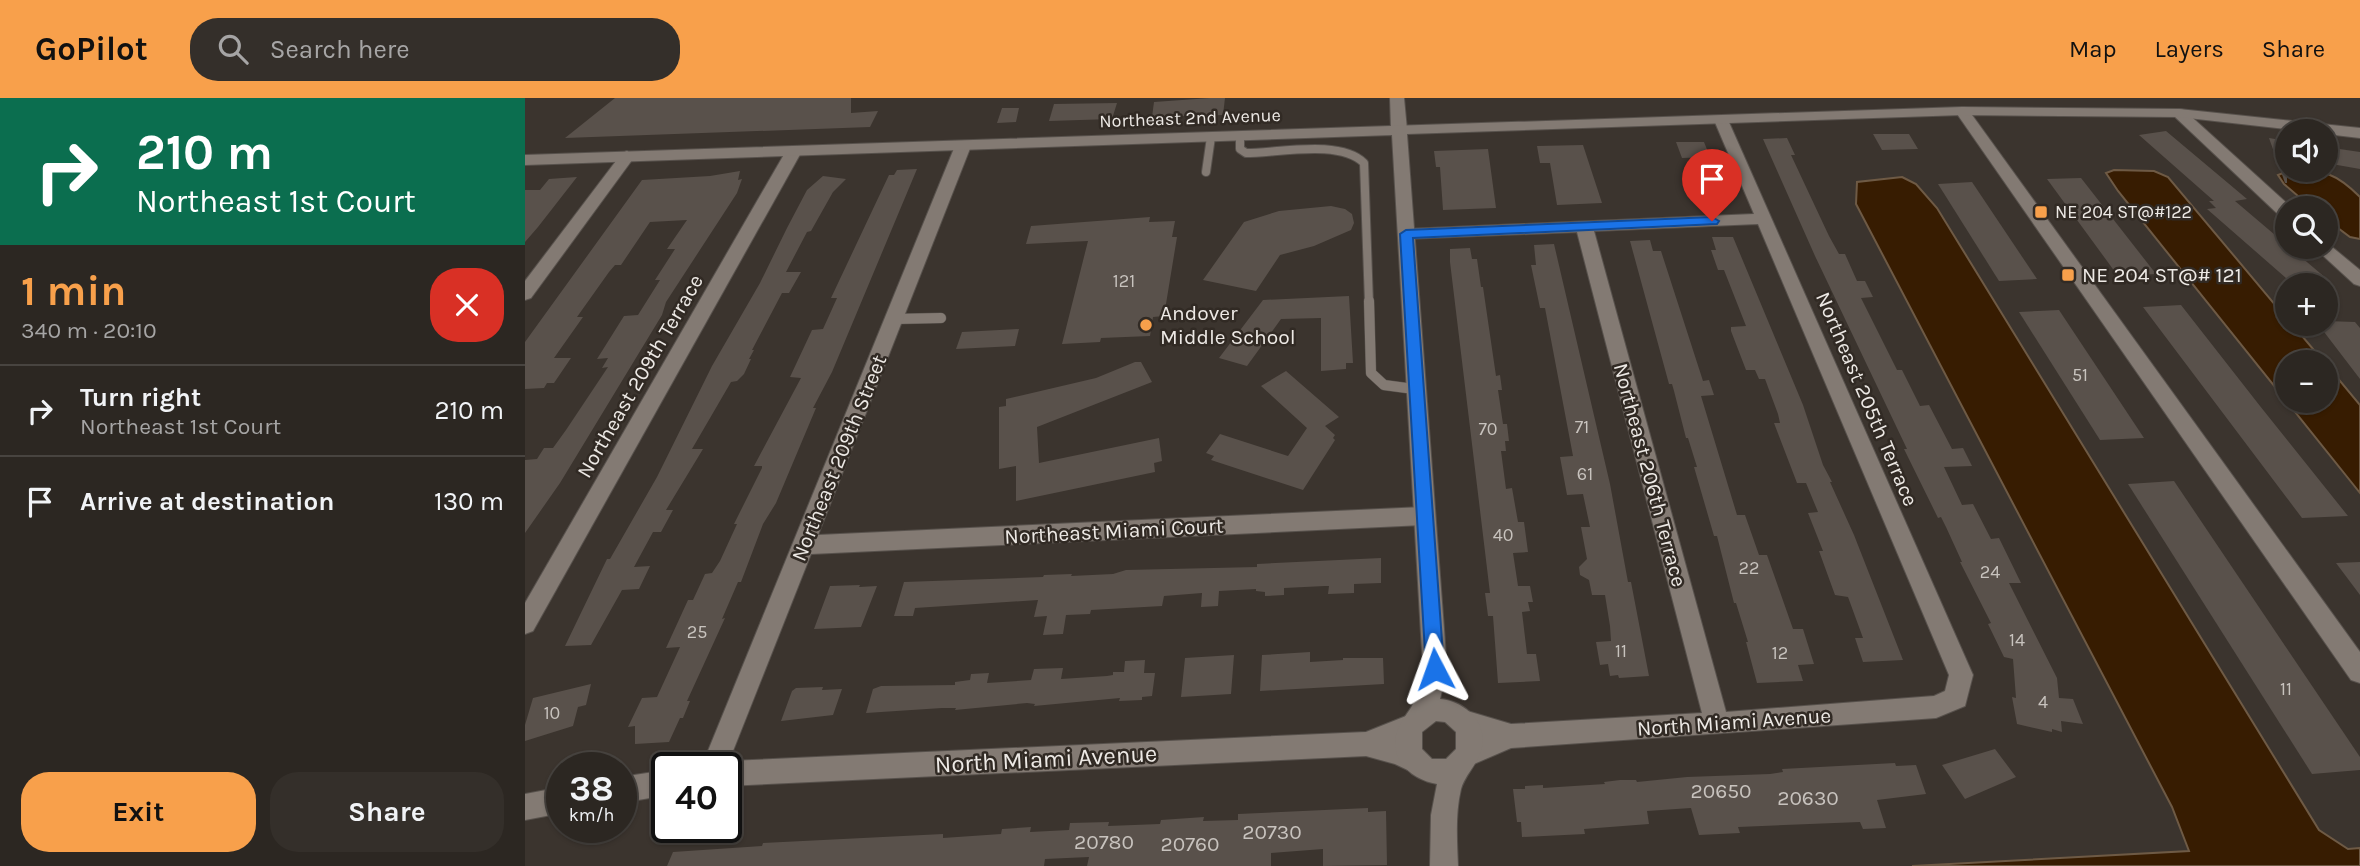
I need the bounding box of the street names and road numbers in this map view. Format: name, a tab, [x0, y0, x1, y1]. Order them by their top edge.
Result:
street label: Northeast 2nd Avenue	[1099, 104, 1281, 132]
street label: Northeast 209th Terrace	[572, 270, 708, 482]
street label: Northeast 205th Terrace	[1811, 288, 1923, 510]
street label: Northeast 209th Street	[787, 351, 891, 565]
street label: Northeast 206th Terrace	[1609, 361, 1691, 589]
street label: Northeast Miami Court	[1004, 513, 1224, 549]
street label: North Miami Avenue	[1636, 703, 1832, 741]
street label: North Miami Avenue	[934, 739, 1158, 779]

